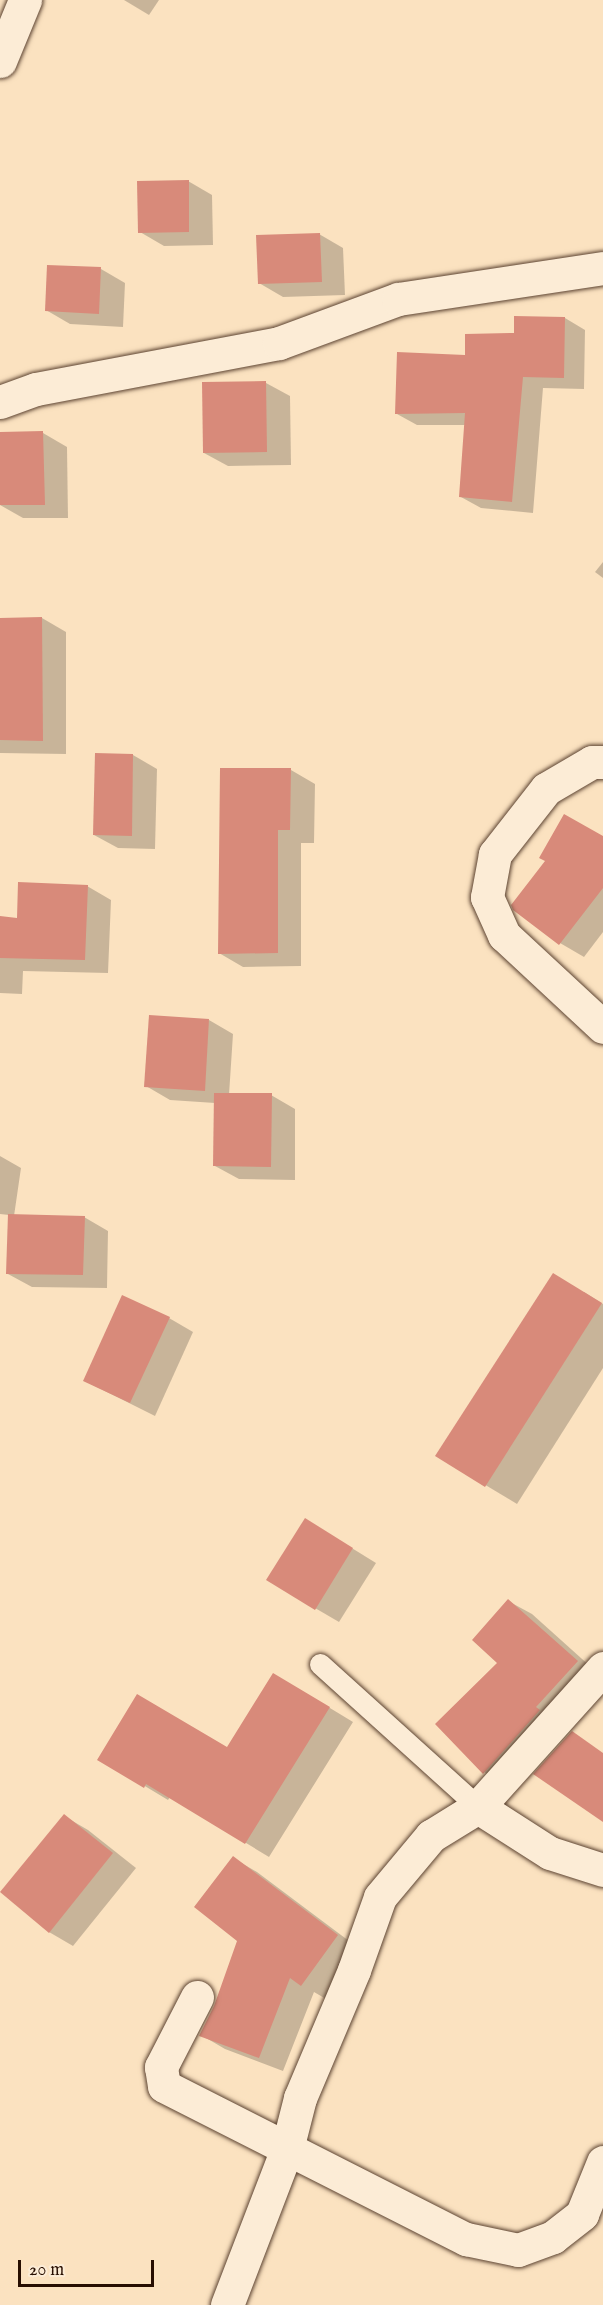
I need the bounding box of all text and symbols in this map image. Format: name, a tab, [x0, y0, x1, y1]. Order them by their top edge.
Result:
scale bar	[21, 2248, 158, 2286]
text: 20 m	[29, 2259, 64, 2282]

